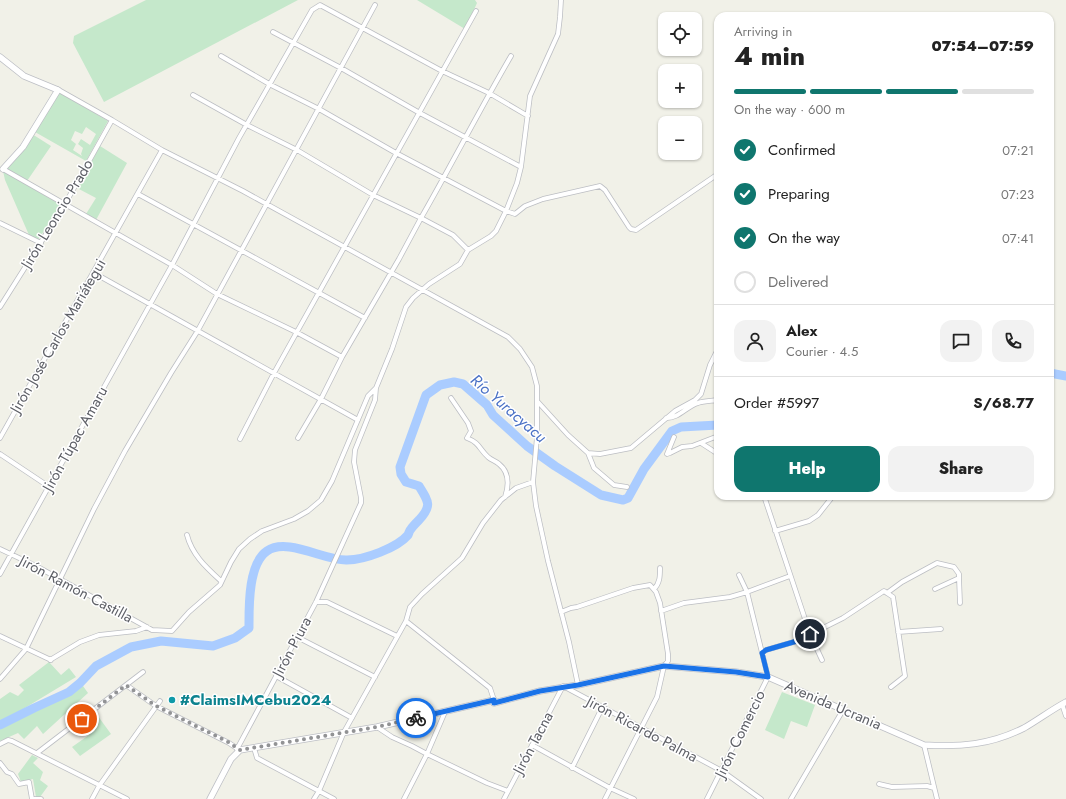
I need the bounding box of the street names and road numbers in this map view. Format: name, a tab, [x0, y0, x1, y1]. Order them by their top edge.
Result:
street label: Jirón Leoncio Prado	[15, 155, 98, 275]
street label: Jirón José Carlos Mariátegui	[4, 255, 111, 419]
street label: Jirón Túpac Amaru	[36, 382, 113, 497]
street label: Jirón Ramón Castilla	[13, 549, 137, 628]
street label: Jirón Piura	[266, 613, 317, 683]
street label: Avenida Ucrania	[781, 675, 885, 735]
street label: Jirón Comercio	[708, 686, 771, 783]
street label: Jirón Ricardo Palma	[581, 689, 702, 768]
street label: Jirón Tacna	[506, 708, 559, 780]

